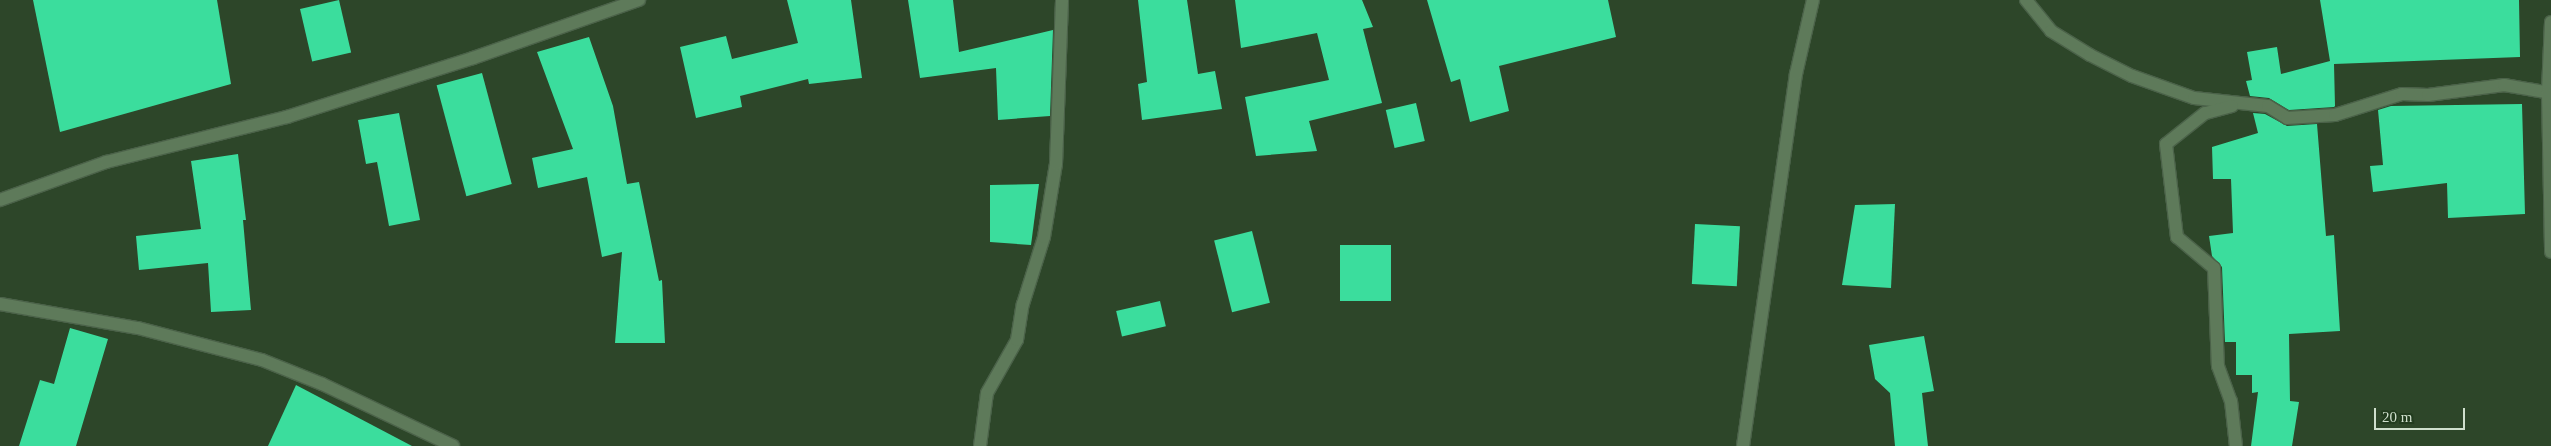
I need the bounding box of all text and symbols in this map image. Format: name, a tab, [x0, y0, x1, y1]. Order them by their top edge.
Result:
scale bar	[2376, 398, 2467, 430]
text: 20 m	[2382, 409, 2412, 425]

